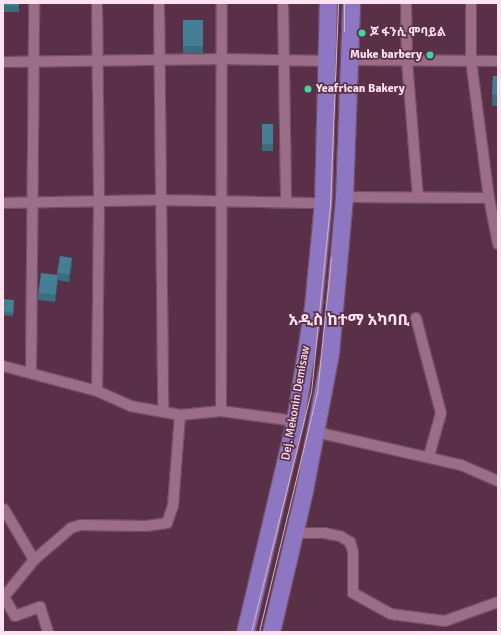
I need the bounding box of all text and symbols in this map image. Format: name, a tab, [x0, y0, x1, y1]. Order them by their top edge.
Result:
place label: ጆ ፋንሲ ሞባይል	[370, 26, 446, 40]
marker: ጆ ፋንሲ ሞባይል	[357, 28, 367, 38]
place label: Muke barbery	[350, 48, 422, 62]
marker: Muke barbery	[425, 50, 435, 60]
place label: Yeafrican Bakery	[316, 82, 405, 96]
marker: Yeafrican Bakery	[303, 84, 313, 94]
district label: አዲስ ከተማ አካባቢ	[289, 310, 409, 330]
street label: Dej. Mekonin Demisaw	[279, 345, 313, 461]

